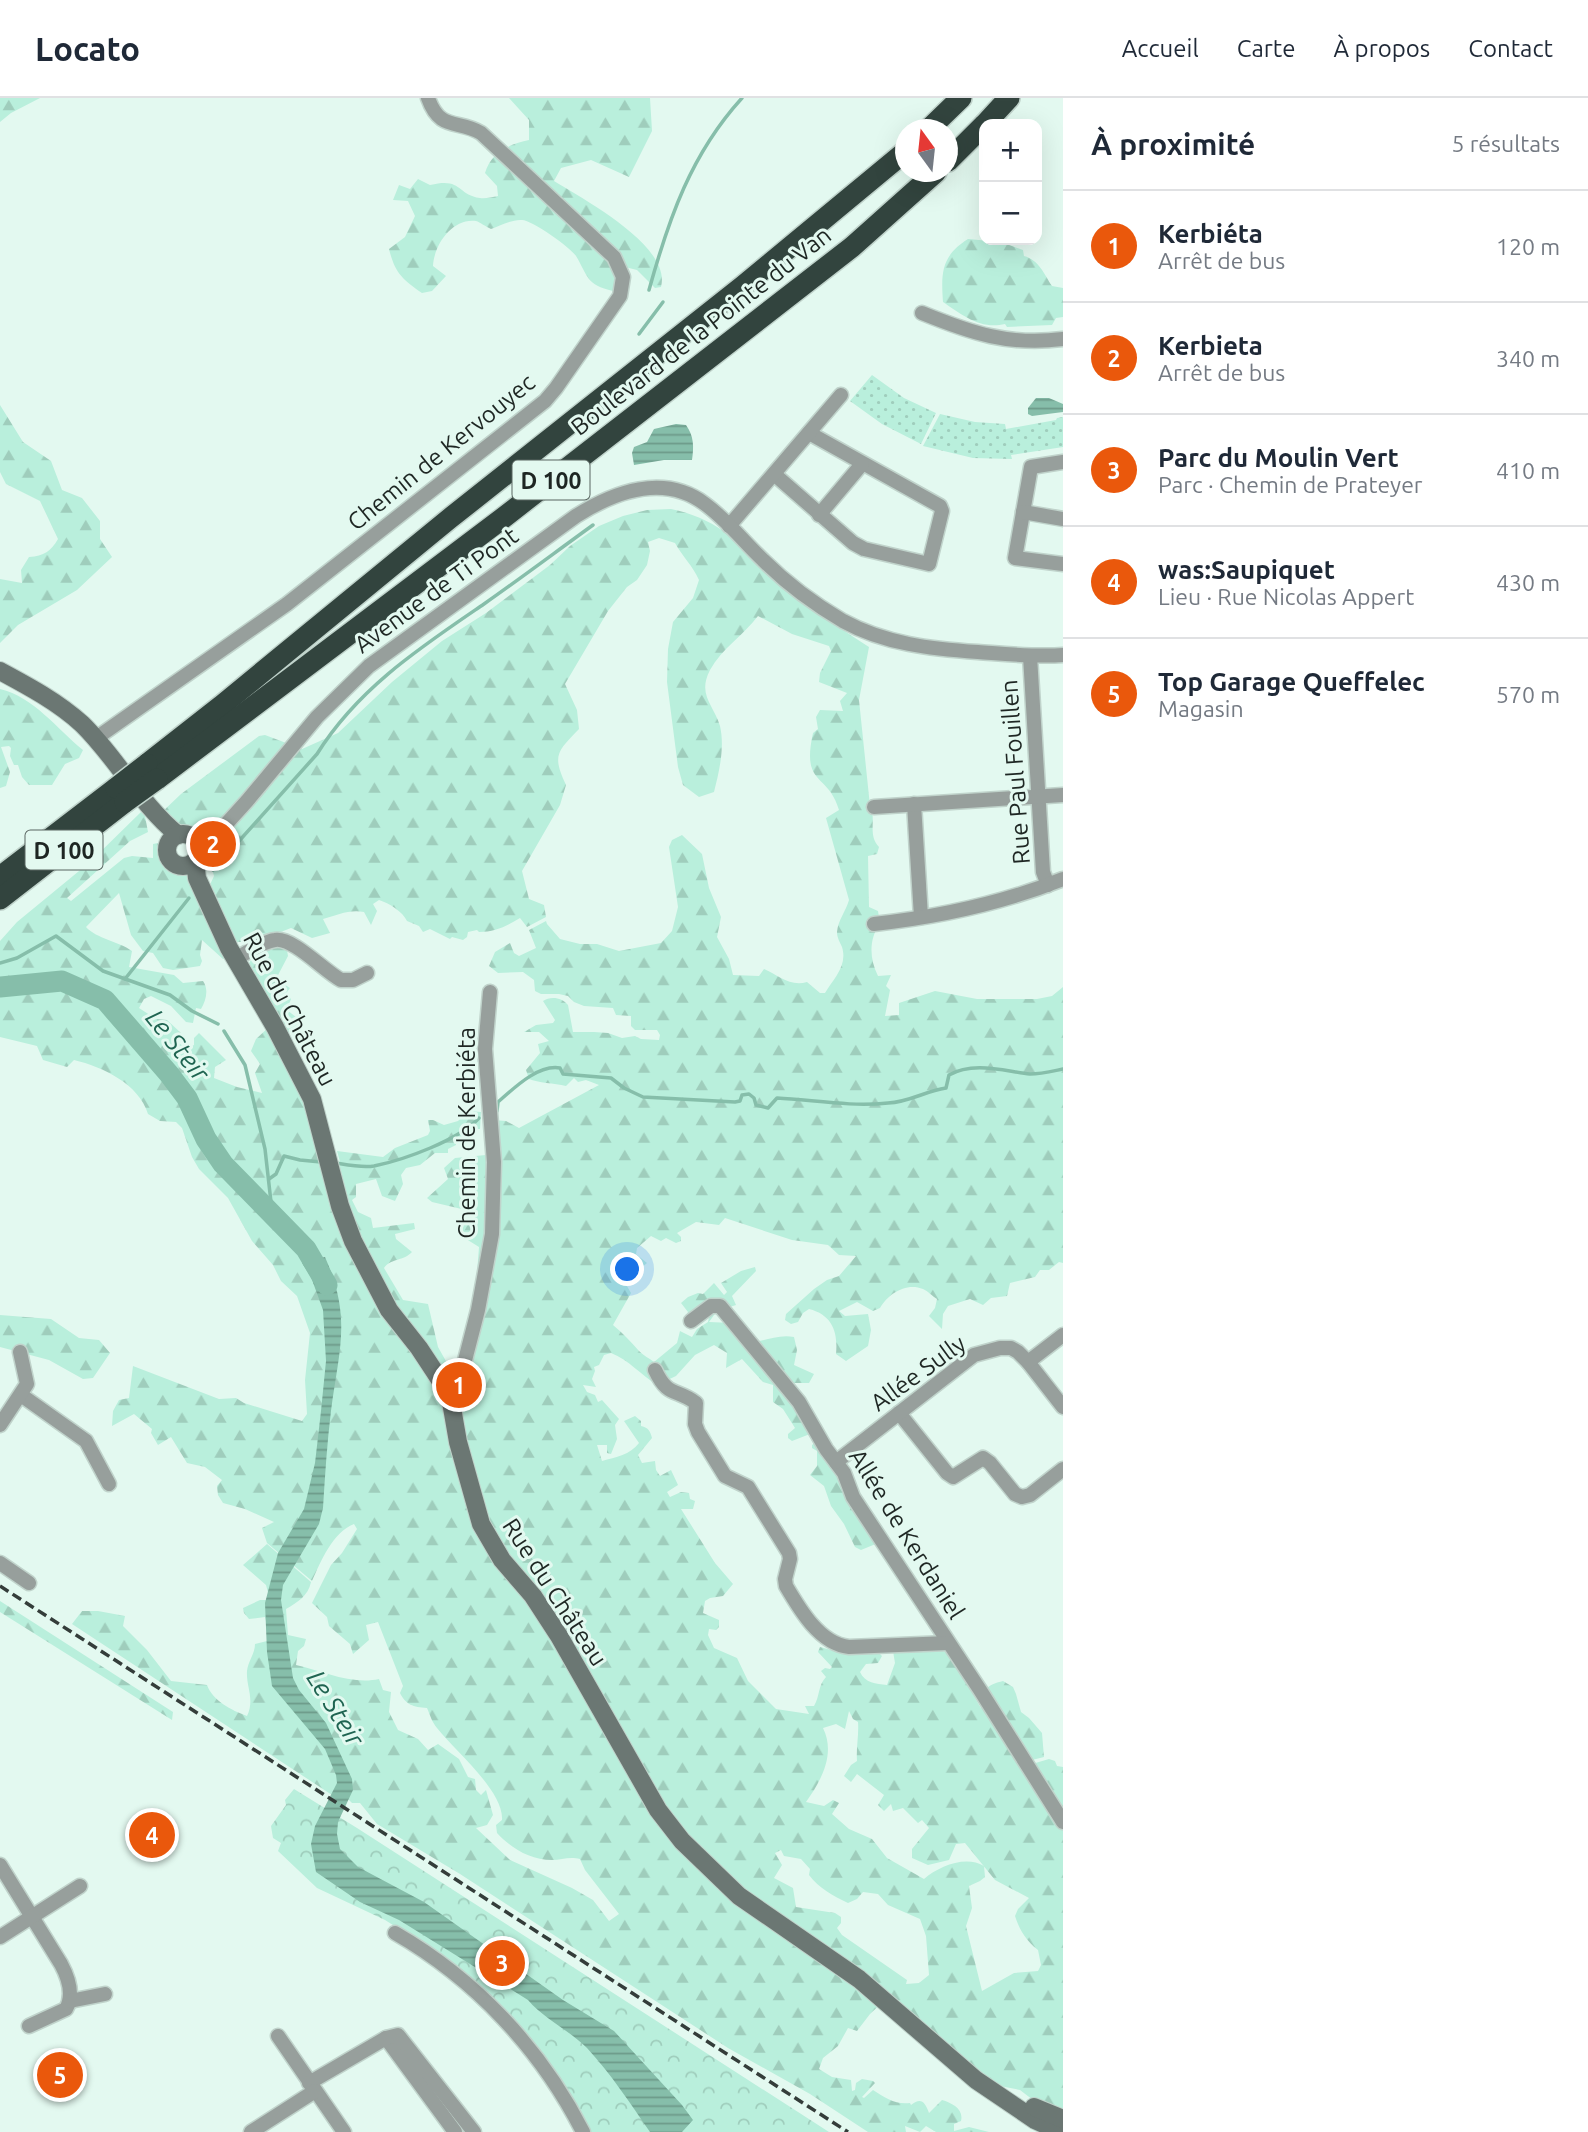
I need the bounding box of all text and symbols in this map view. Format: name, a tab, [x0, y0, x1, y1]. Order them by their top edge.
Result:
text: Locato	[35, 30, 140, 67]
text: Accueil	[1122, 35, 1199, 62]
text: Carte	[1237, 35, 1296, 62]
text: À propos	[1334, 35, 1430, 62]
text: Contact	[1468, 35, 1553, 62]
north arrow	[895, 119, 958, 182]
map controls	[979, 119, 1042, 245]
button: +	[979, 119, 1042, 182]
text: À proximité	[1091, 127, 1255, 161]
text: 5 résultats	[1451, 131, 1560, 156]
button: −	[979, 182, 1042, 245]
text: Kerbiéta	[1158, 219, 1263, 248]
street label: Boulevard de la Pointe du Van	[566, 221, 836, 441]
text: 1	[1108, 234, 1120, 259]
text: 120 m	[1496, 234, 1560, 259]
text: Arrêt de bus	[1158, 248, 1285, 273]
text: Kerbieta	[1158, 331, 1263, 360]
text: 2	[1108, 346, 1120, 371]
text: 340 m	[1496, 346, 1560, 371]
text: Arrêt de bus	[1158, 360, 1285, 385]
street label: Chemin de Kervouyec	[342, 368, 540, 536]
text: Parc du Moulin Vert	[1158, 443, 1399, 472]
text: 3	[1108, 458, 1120, 483]
text: 410 m	[1496, 458, 1560, 483]
road number: D 100	[512, 460, 590, 500]
text: Parc · Chemin de Prateyer	[1158, 472, 1423, 497]
street label: Avenue de Ti Pont	[349, 521, 524, 658]
text: was:Saupiquet	[1158, 555, 1335, 584]
text: 4	[1108, 570, 1120, 595]
text: 430 m	[1496, 570, 1560, 595]
text: Lieu · Rue Nicolas Appert	[1158, 584, 1414, 609]
text: Top Garage Queffelec	[1158, 667, 1425, 696]
street label: Rue Paul Fouillen	[995, 679, 1035, 865]
text: 5	[1108, 682, 1120, 707]
text: 570 m	[1496, 682, 1560, 707]
text: Magasin	[1158, 696, 1244, 721]
pin: 2	[190, 818, 236, 870]
road number: D 100	[25, 830, 102, 870]
street label: Rue du Château	[238, 928, 342, 1090]
water label: Le Steir	[140, 1003, 216, 1087]
street label: Chemin de Kerbiéta	[453, 1027, 480, 1239]
your location	[610, 1252, 644, 1286]
street label: Allée Sully	[865, 1329, 971, 1416]
pin: 1	[436, 1359, 482, 1411]
street label: Allée de Kerdaniel	[844, 1444, 970, 1624]
street label: Rue du Château	[497, 1513, 613, 1671]
water label: Le Steir	[302, 1665, 371, 1752]
pin: 4	[129, 1809, 175, 1861]
pin: 3	[479, 1937, 525, 1989]
pin: 5	[37, 2049, 83, 2101]

